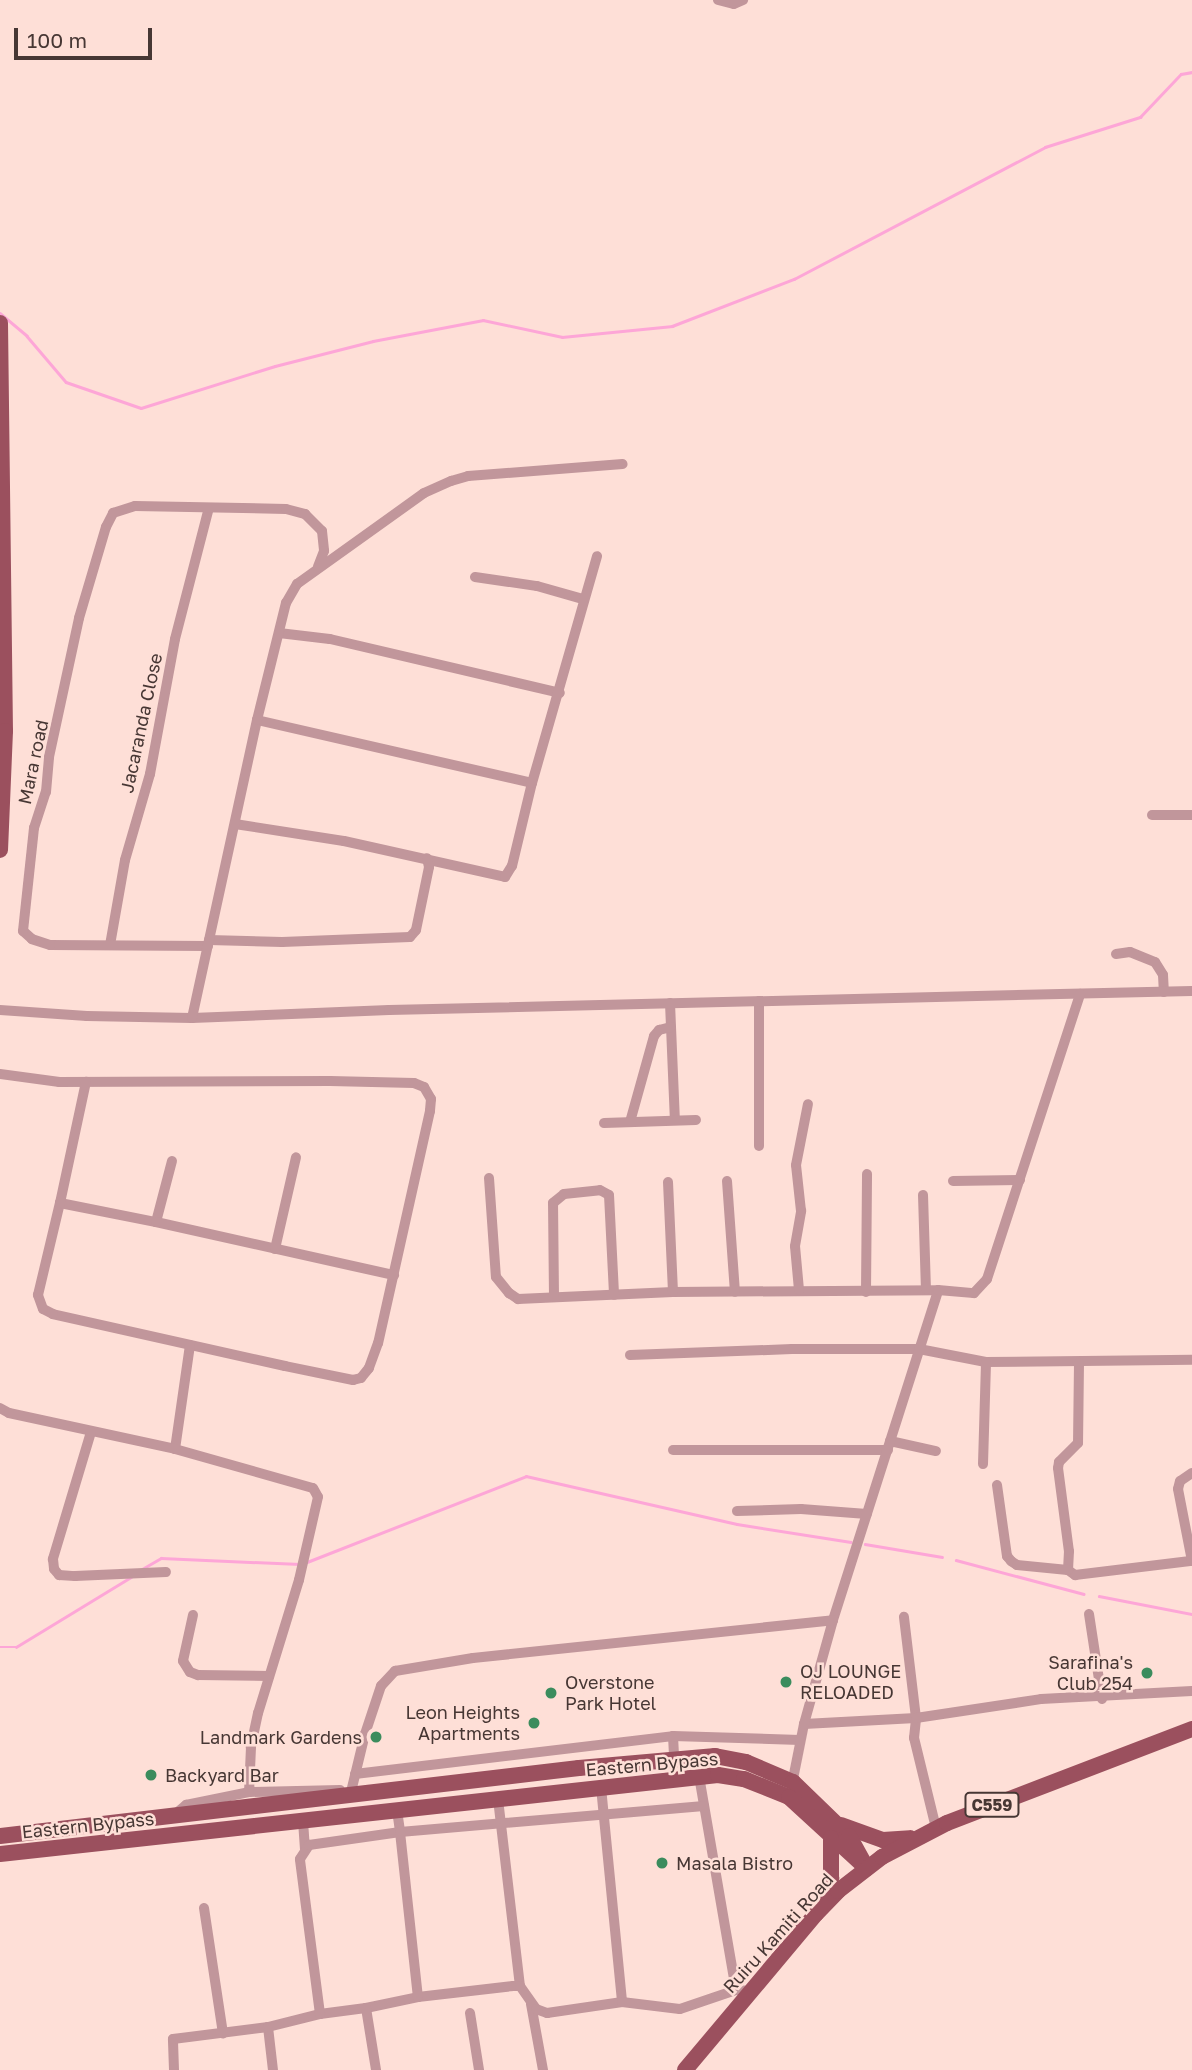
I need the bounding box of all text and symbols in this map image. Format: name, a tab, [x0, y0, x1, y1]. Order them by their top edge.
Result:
scale bar	[18, 14, 156, 58]
text: 100 m	[27, 27, 87, 53]
street label: Jacaranda Close	[116, 651, 166, 795]
street label: Mara road	[13, 718, 53, 806]
place label: Sarafina's Club 254	[1048, 1652, 1133, 1694]
place label: OJ LOUNGE RELOADED	[800, 1661, 901, 1704]
marker: Sarafina's Club 254	[1139, 1665, 1155, 1681]
place label: Overstone Park Hotel	[565, 1672, 656, 1714]
marker: OJ LOUNGE RELOADED	[778, 1674, 794, 1690]
marker: Overstone Park Hotel	[543, 1685, 559, 1701]
place label: Leon Heights Apartments	[405, 1702, 520, 1744]
marker: Leon Heights Apartments	[526, 1715, 542, 1731]
place label: Landmark Gardens	[200, 1726, 362, 1748]
marker: Landmark Gardens	[368, 1729, 384, 1745]
street label: Eastern Bypass	[585, 1747, 719, 1781]
place label: Backyard Bar	[165, 1764, 279, 1786]
marker: Backyard Bar	[143, 1767, 159, 1783]
road number: C559	[964, 1792, 1020, 1817]
street label: Eastern Bypass	[21, 1807, 155, 1843]
place label: Masala Bistro	[676, 1852, 793, 1874]
marker: Masala Bistro	[654, 1855, 670, 1871]
street label: Ruiru Kamiti Road	[719, 1869, 837, 1997]

